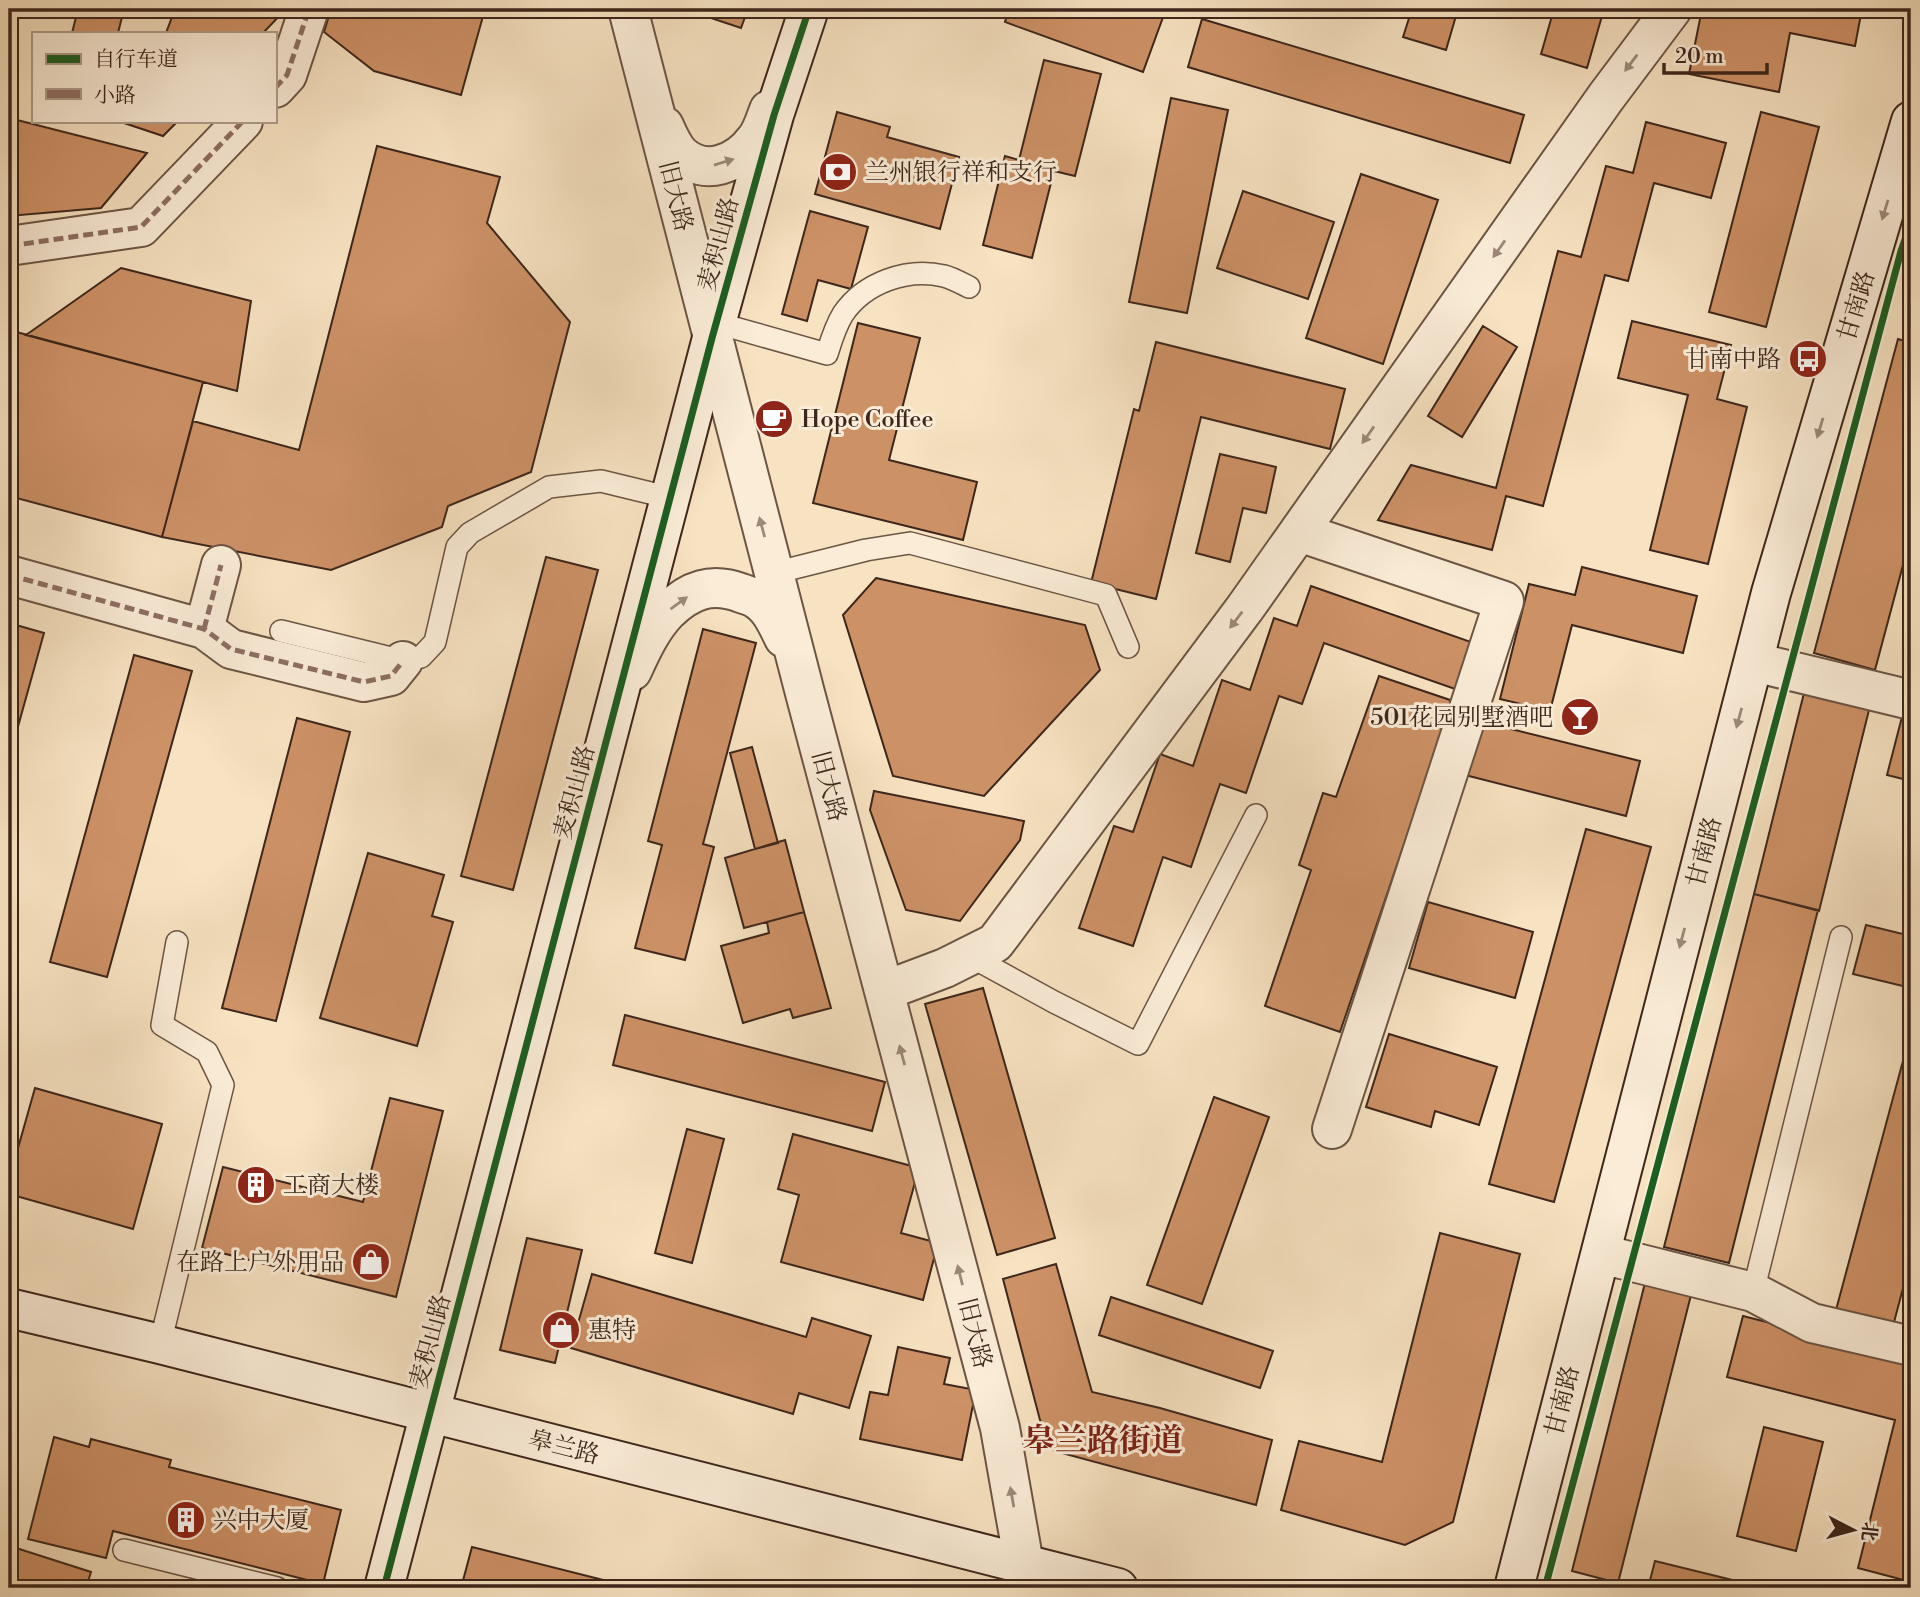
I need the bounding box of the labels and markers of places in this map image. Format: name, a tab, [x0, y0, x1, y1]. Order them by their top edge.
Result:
bank icon: 兰州银行祥和支行	[817, 151, 859, 193]
place label: 兰州银行祥和支行	[865, 158, 1057, 188]
bus stop icon: 甘南中路	[1787, 338, 1829, 380]
place label: 甘南中路	[1685, 345, 1781, 375]
cafe icon: Hope Coffee	[753, 398, 795, 440]
place label: Hope Coffee	[801, 405, 934, 435]
bar icon: 501花园别墅酒吧	[1559, 696, 1601, 738]
place label: 501花园别墅酒吧	[1370, 703, 1553, 733]
building icon: 工商大楼	[235, 1164, 277, 1206]
place label: 工商大楼	[283, 1171, 379, 1201]
shop icon: 在路上户外用品	[350, 1241, 392, 1283]
place label: 在路上户外用品	[176, 1248, 344, 1278]
shop icon: 惠特	[540, 1309, 582, 1351]
place label: 惠特	[588, 1316, 636, 1346]
building icon: 兴中大厦	[165, 1499, 207, 1541]
place label: 兴中大厦	[213, 1506, 309, 1536]

